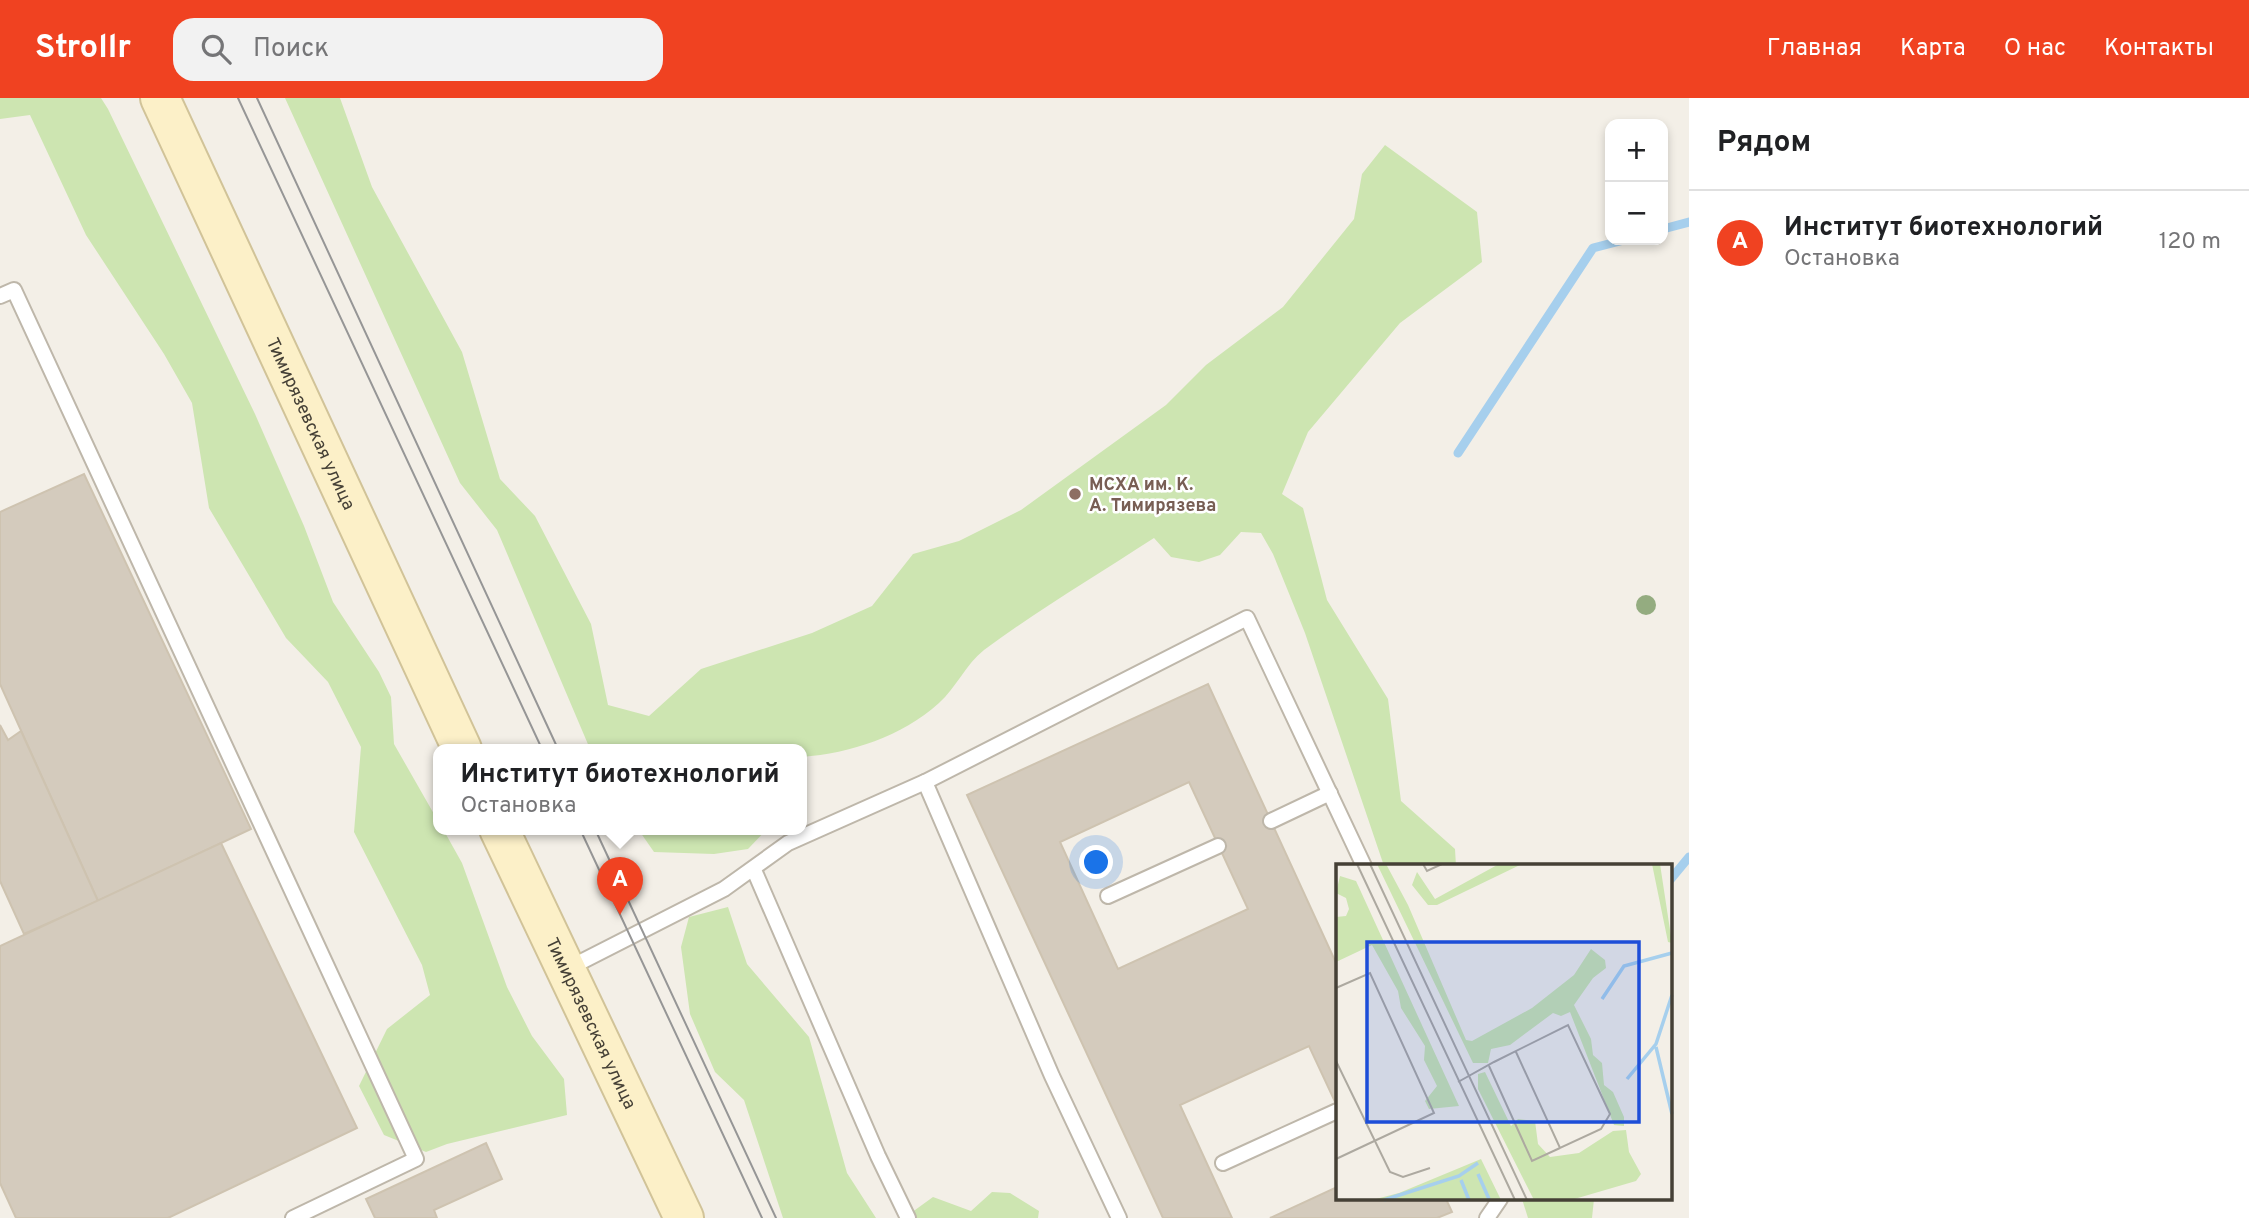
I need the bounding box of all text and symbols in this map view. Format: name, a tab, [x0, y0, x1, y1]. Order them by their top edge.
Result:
search box	[173, 18, 663, 81]
text: Strollr	[35, 28, 131, 70]
icon: search	[197, 30, 235, 68]
text: Поиск	[253, 33, 329, 66]
text: Главная	[1767, 34, 1862, 64]
text: Карта	[1900, 34, 1966, 64]
text: О нас	[2004, 34, 2066, 64]
text: Контакты	[2104, 34, 2214, 64]
map controls	[1605, 119, 1668, 245]
button: +	[1605, 119, 1668, 182]
text: Рядом	[1717, 125, 1811, 162]
button: −	[1605, 182, 1668, 245]
text: Институт биотехнологий	[1784, 212, 2103, 245]
text: A	[1732, 228, 1748, 257]
text: 120 m	[2159, 228, 2221, 257]
text: Остановка	[1784, 245, 1900, 274]
street label: Тимирязевская улица	[260, 335, 360, 514]
place label: МСХА им. К. А. Тимирязева	[1089, 474, 1216, 518]
marker: МСХА им. К. А. Тимирязева	[1067, 486, 1083, 502]
popup	[433, 744, 807, 835]
text: Институт биотехнологий	[460, 759, 780, 792]
text: Остановка	[460, 792, 576, 821]
your location	[1079, 845, 1113, 879]
pin: A	[597, 857, 643, 915]
inset map	[1336, 864, 1672, 1200]
street label: Тимирязевская улица	[539, 934, 641, 1113]

